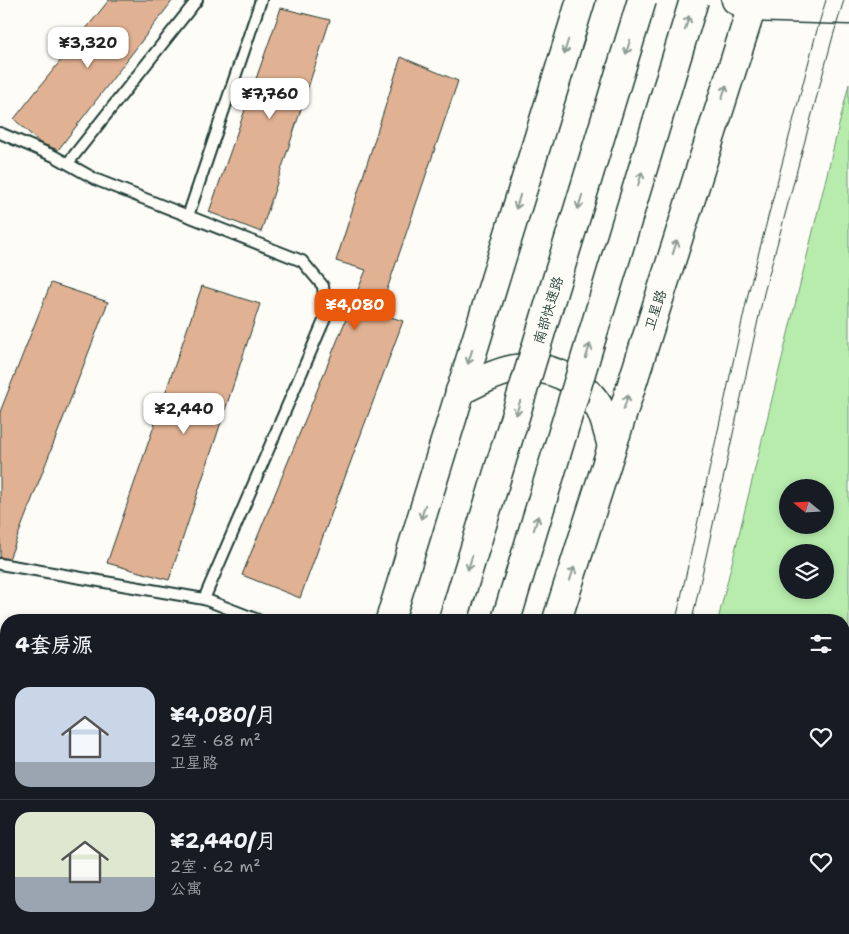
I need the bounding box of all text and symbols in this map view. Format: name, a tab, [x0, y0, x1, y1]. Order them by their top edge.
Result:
one-way arrow	[683, 16, 693, 32]
pin: ¥3,320	[47, 27, 129, 69]
text: ¥3,320	[59, 32, 117, 53]
one-way arrow	[561, 38, 571, 54]
one-way arrow	[622, 38, 632, 54]
pin: ¥7,760	[229, 78, 311, 120]
text: ¥7,760	[241, 83, 299, 104]
one-way arrow	[720, 84, 730, 100]
one-way arrow	[636, 171, 646, 187]
one-way arrow	[513, 193, 523, 209]
one-way arrow	[575, 194, 585, 210]
one-way arrow	[671, 239, 681, 255]
street label: 南部快速路	[529, 274, 567, 346]
street label: 卫星路	[640, 287, 670, 333]
pin: ¥4,080	[314, 288, 396, 331]
text: ¥4,080	[326, 294, 384, 315]
one-way arrow	[583, 343, 593, 359]
one-way arrow	[465, 349, 475, 365]
pin: ¥2,440	[143, 392, 225, 435]
one-way arrow	[622, 394, 632, 410]
text: ¥2,440	[154, 398, 214, 419]
one-way arrow	[512, 399, 522, 415]
north arrow	[779, 479, 834, 534]
map controls	[779, 479, 834, 599]
one-way arrow	[417, 504, 427, 520]
one-way arrow	[531, 515, 541, 531]
button: layers	[779, 544, 834, 599]
one-way arrow	[465, 555, 475, 571]
one-way arrow	[568, 566, 577, 582]
icon: filters	[807, 630, 835, 658]
text: 4套房源	[15, 631, 93, 659]
text: ¥4,080/月	[170, 701, 276, 729]
icon: home	[55, 707, 115, 767]
icon: heart	[807, 723, 835, 751]
text: 2室 · 68 m²	[170, 730, 261, 751]
text: 卫星路	[170, 752, 218, 773]
text: ¥2,440/月	[170, 827, 277, 855]
icon: home	[55, 832, 115, 892]
icon: heart	[807, 848, 835, 876]
text: 2室 · 62 m²	[170, 856, 261, 877]
text: 公寓	[170, 878, 202, 899]

